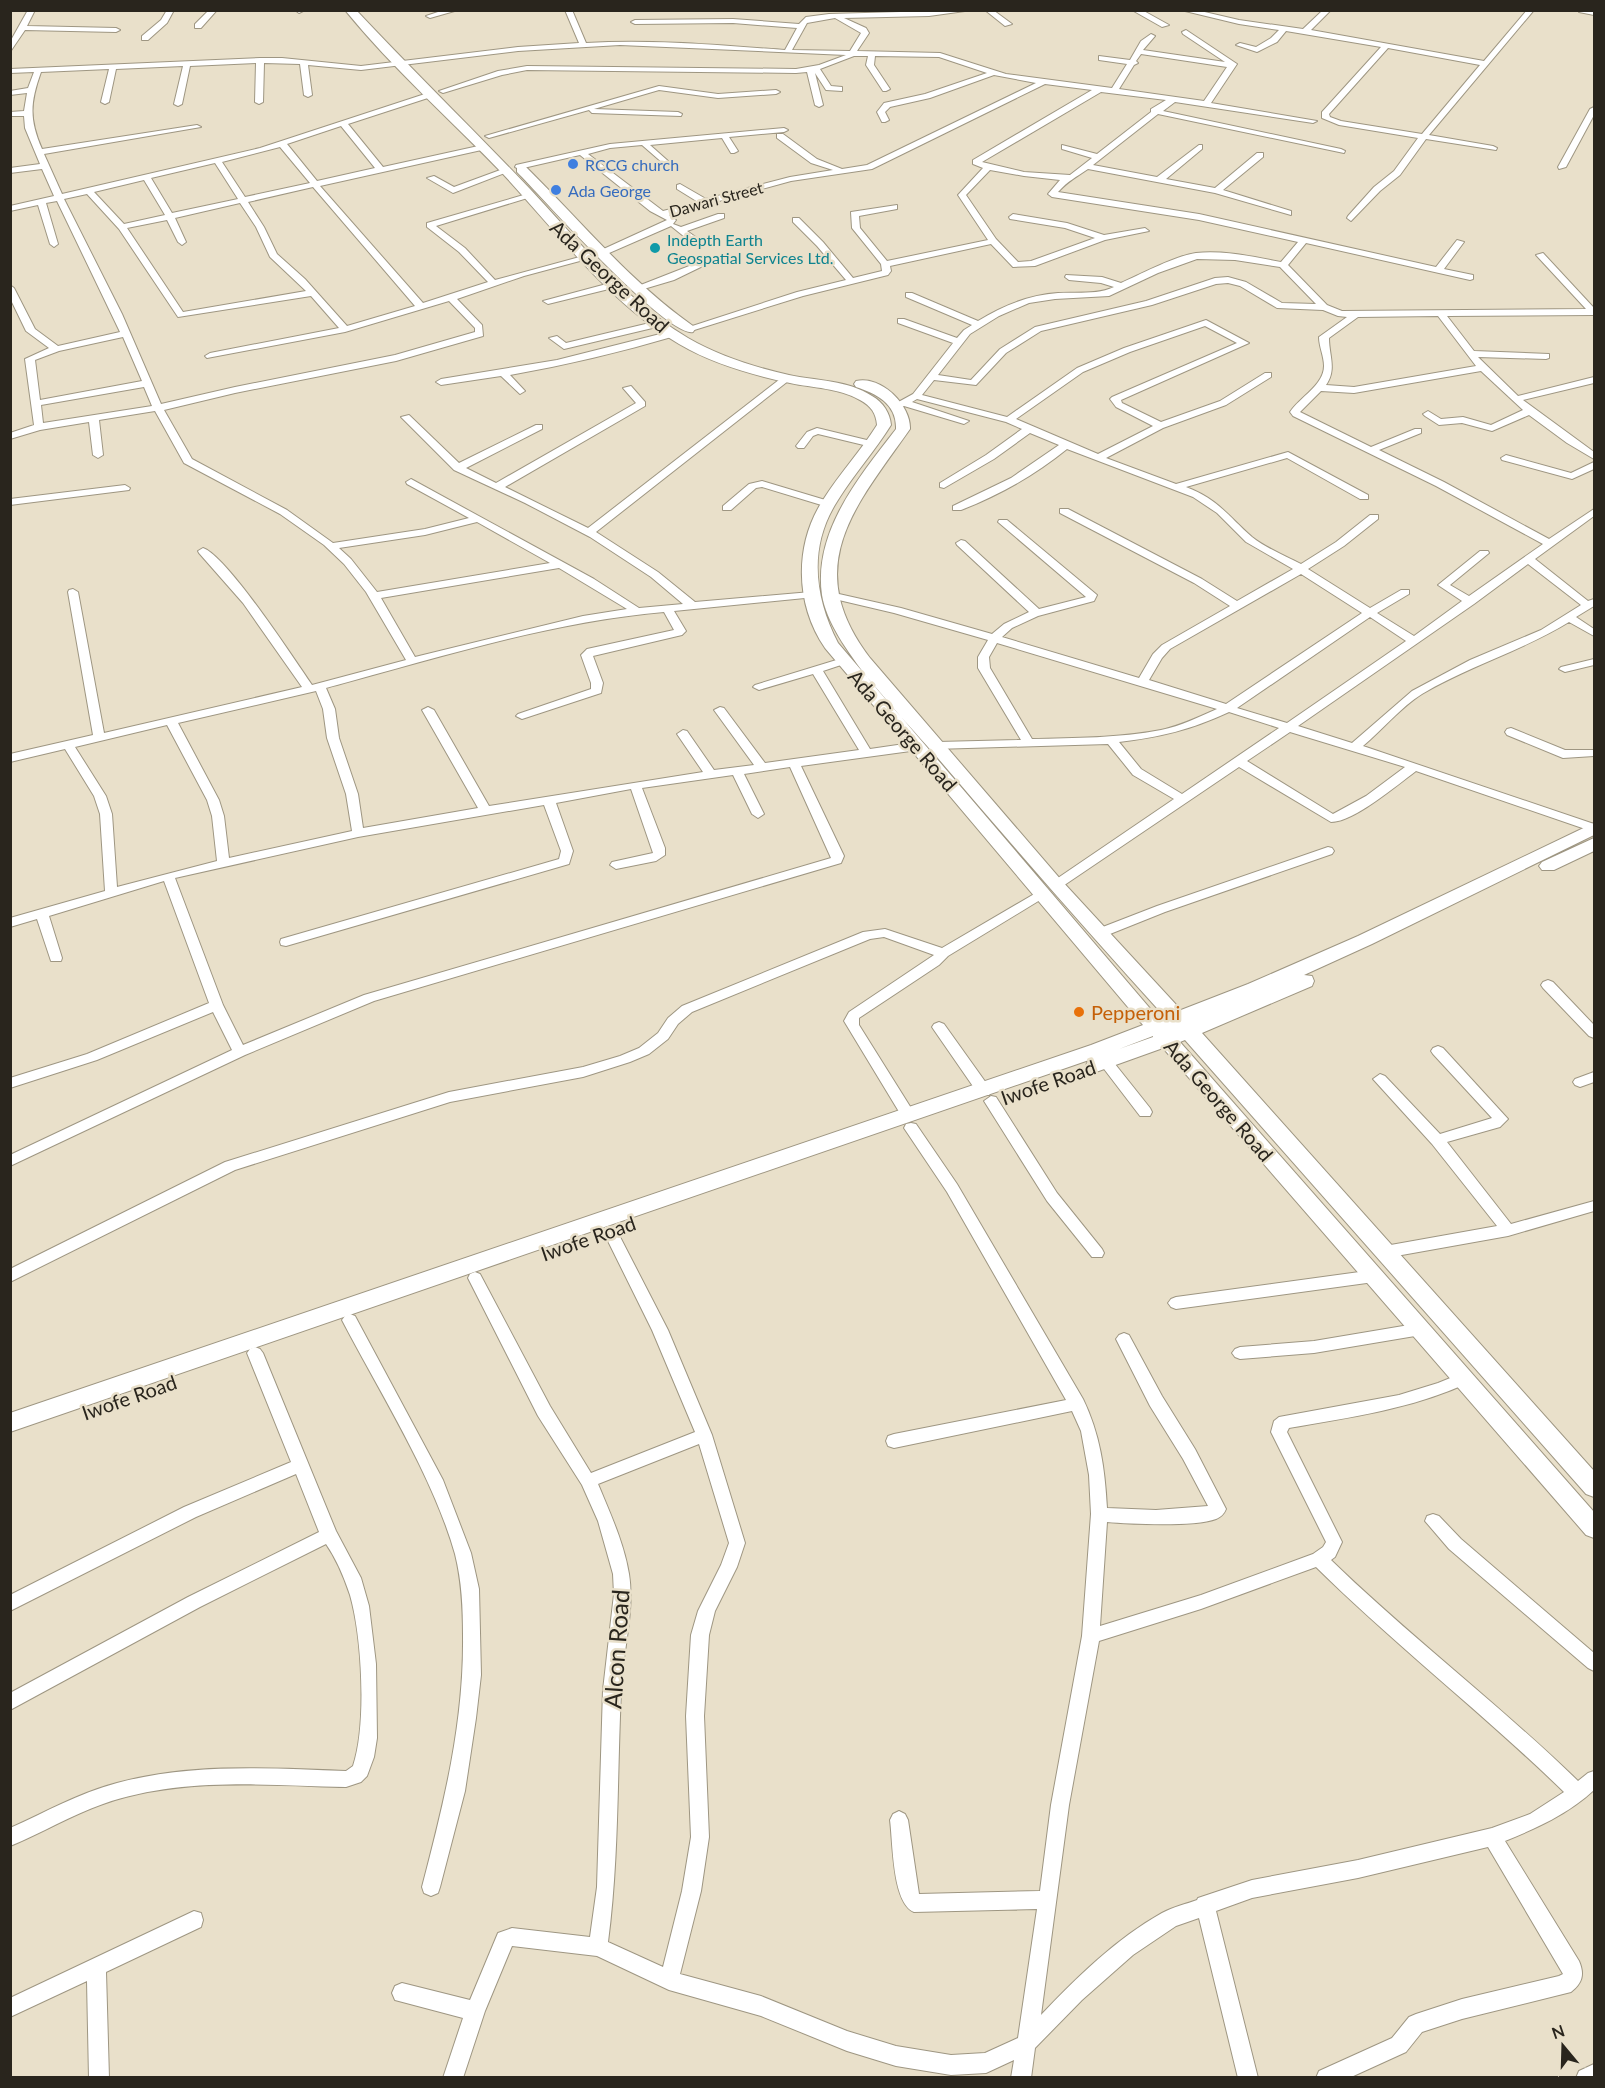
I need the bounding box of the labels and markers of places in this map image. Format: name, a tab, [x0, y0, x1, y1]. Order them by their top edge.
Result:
place label: RCCG church	[585, 155, 679, 174]
marker: RCCG church	[566, 157, 580, 171]
place label: Ada George	[568, 181, 651, 200]
marker: Ada George	[549, 183, 563, 197]
place label: Indepth Earth Geospatial Services Ltd.	[667, 230, 834, 267]
marker: Indepth Earth Geospatial Services Ltd.	[648, 241, 662, 255]
place label: Pepperoni	[1091, 1000, 1180, 1024]
marker: Pepperoni	[1072, 1005, 1086, 1019]

